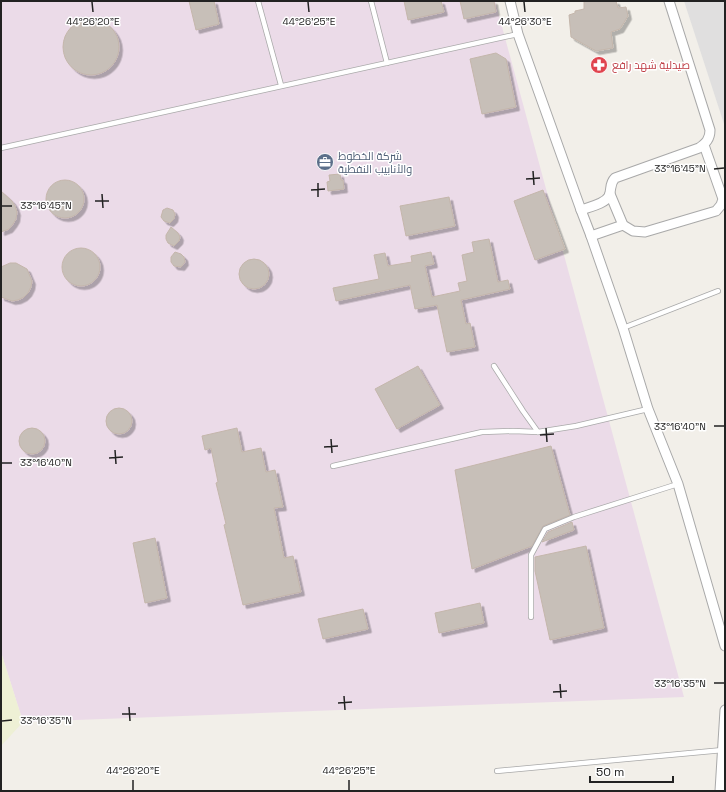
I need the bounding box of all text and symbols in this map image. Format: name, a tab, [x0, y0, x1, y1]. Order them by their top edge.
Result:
text: 44°26'20"E	[66, 15, 120, 28]
text: 44°26'25"E	[283, 15, 336, 28]
text: 44°26'30"E	[498, 15, 552, 28]
pharmacy icon: صيدلية شهد رافع	[589, 55, 609, 75]
place label: صيدلية شهد رافع	[612, 58, 690, 73]
place label: شركة الخطوط والأنابيب النفطية	[338, 149, 412, 176]
office icon: شركة الخطوط والأنابيب النفطية	[315, 152, 335, 172]
text: 33°16'45"N	[654, 162, 706, 175]
text: 33°16'45"N	[20, 199, 72, 212]
text: 33°16'40"N	[654, 420, 706, 433]
text: 33°16'40"N	[20, 456, 72, 469]
text: 33°16'35"N	[654, 677, 706, 690]
text: 33°16'35"N	[20, 714, 72, 727]
scale bar	[590, 758, 673, 784]
text: 44°26'20"E	[106, 764, 160, 777]
text: 44°26'25"E	[323, 764, 376, 777]
text: 50 m	[596, 764, 624, 780]

